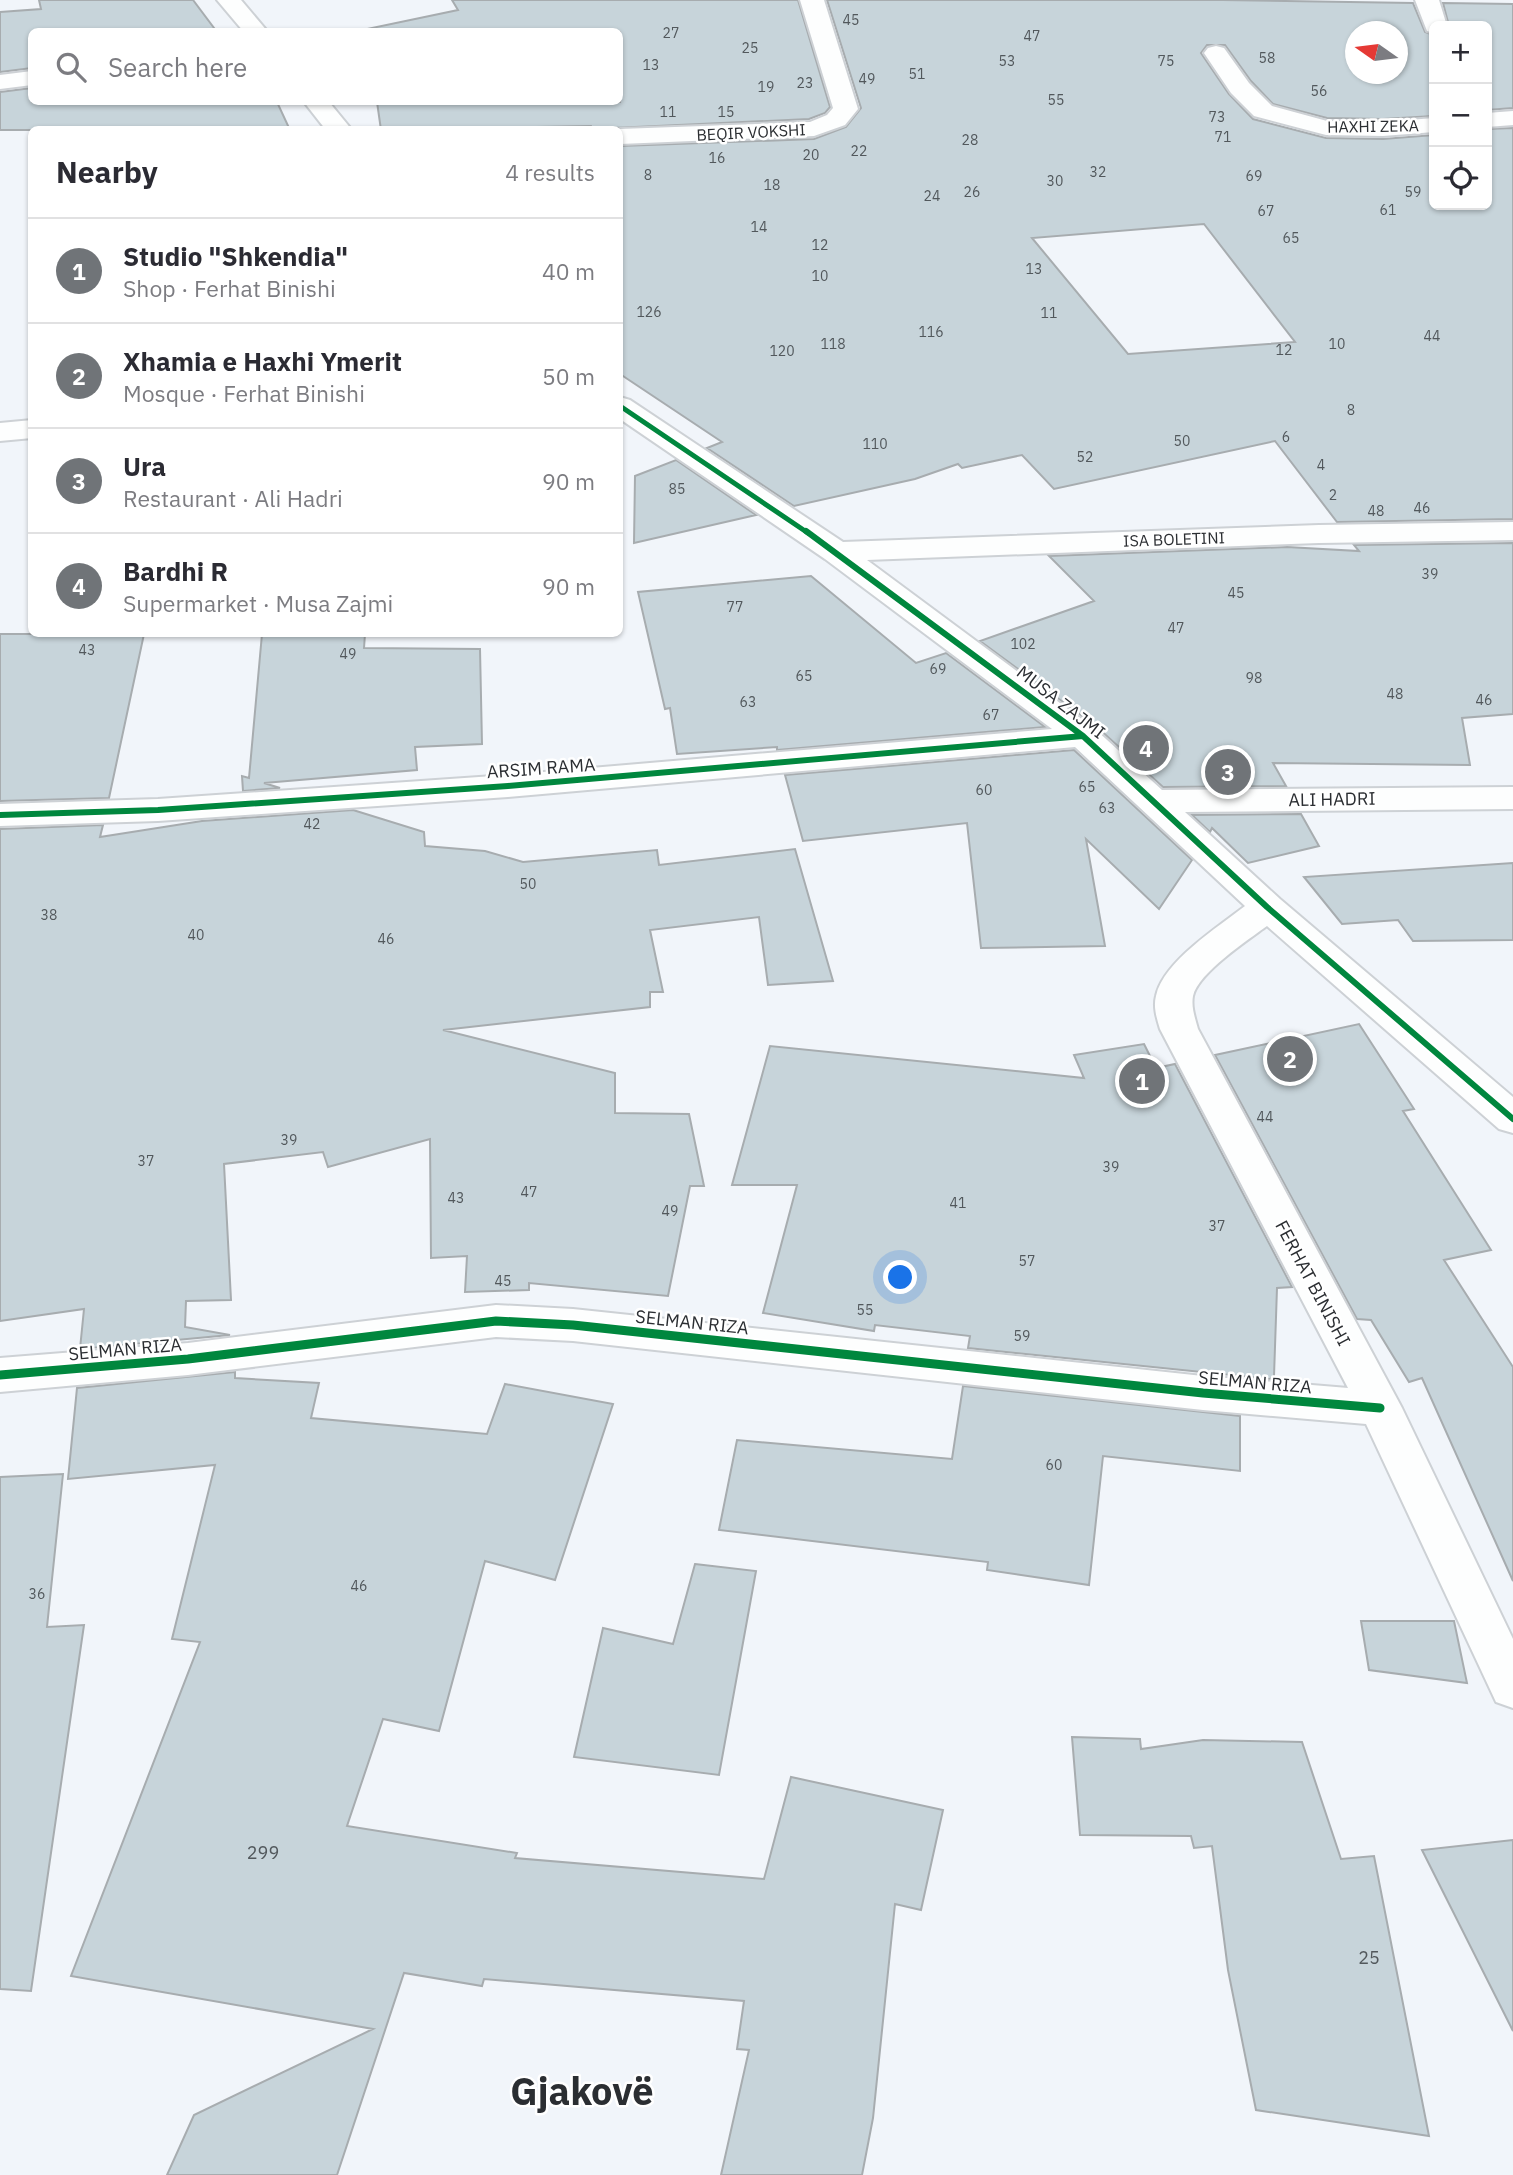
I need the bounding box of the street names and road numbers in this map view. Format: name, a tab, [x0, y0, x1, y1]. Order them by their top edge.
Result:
street label: HAXHI ZEKA	[1327, 115, 1419, 137]
street label: BEQIR VOKSHI	[696, 119, 806, 145]
street label: ISA BOLETINI	[1123, 527, 1225, 551]
street label: MUSA ZAJMI	[1012, 660, 1110, 744]
street label: ARSIM RAMA	[486, 753, 597, 783]
street label: ALI HADRI	[1288, 787, 1376, 811]
street label: FERHAT BINISHI	[1270, 1216, 1356, 1350]
street label: SELMAN RIZA	[634, 1305, 750, 1339]
street label: SELMAN RIZA	[67, 1333, 183, 1365]
street label: SELMAN RIZA	[1197, 1366, 1313, 1398]

